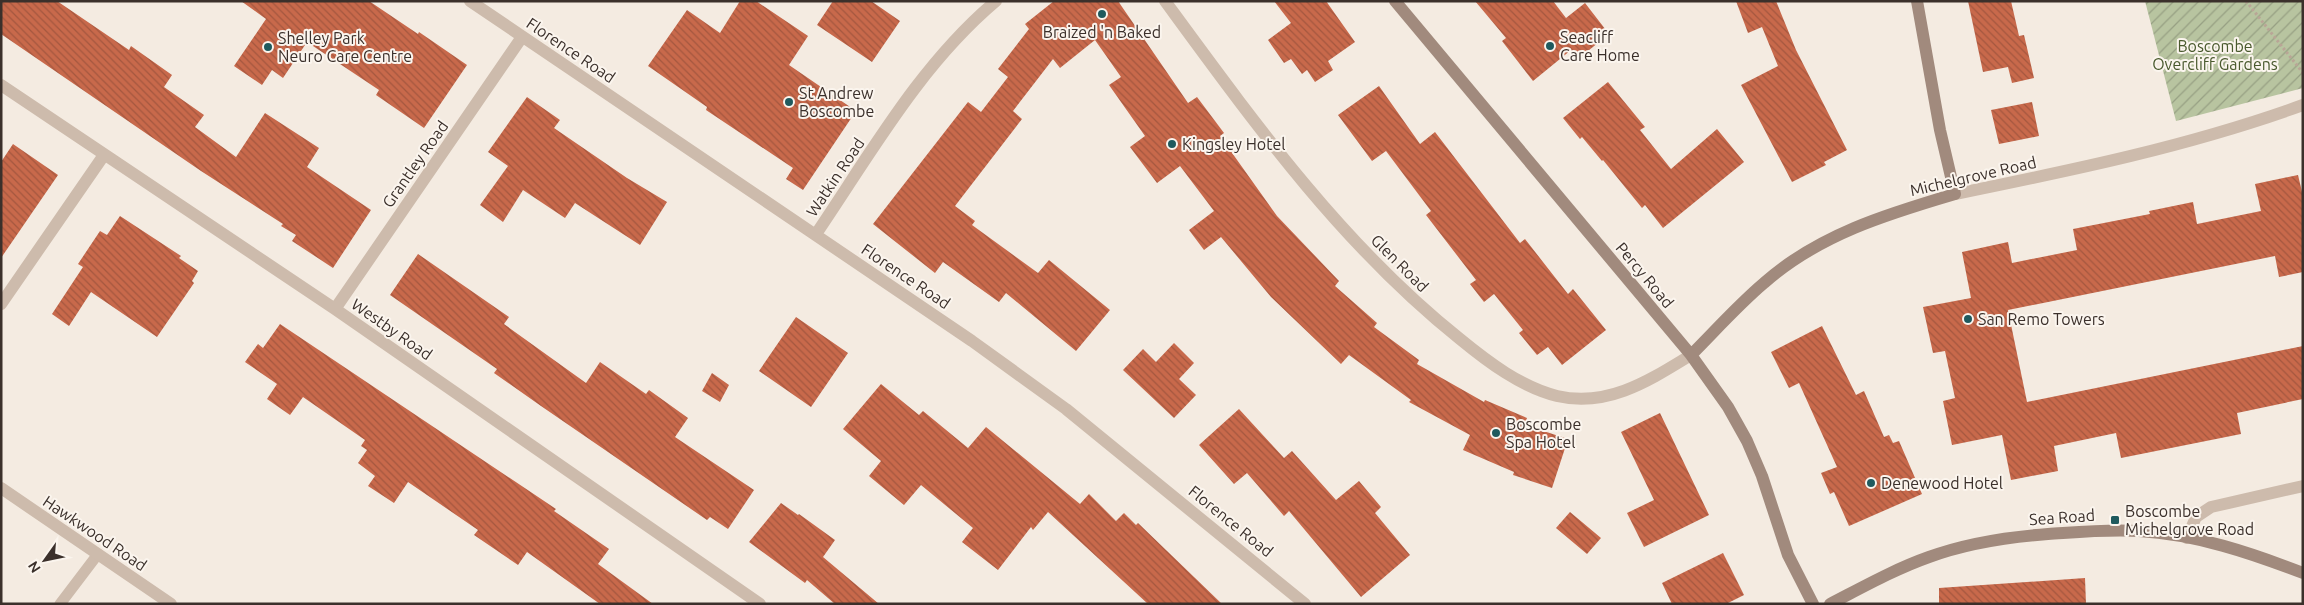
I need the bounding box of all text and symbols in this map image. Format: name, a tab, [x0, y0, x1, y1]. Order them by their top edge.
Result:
marker: Braized 'n Baked	[1096, 8, 1108, 20]
street label: Florence Road	[523, 14, 619, 86]
place label: Braized 'n Baked	[1043, 23, 1161, 41]
place label: Seacliff Care Home	[1560, 28, 1640, 64]
place label: Shelley Park Neuro Care Centre	[278, 29, 412, 65]
park label: Boscombe Overcliff Gardens	[2152, 37, 2278, 73]
marker: Seacliff Care Home	[1544, 40, 1556, 52]
marker: Shelley Park Neuro Care Centre	[262, 41, 274, 53]
place label: St Andrew Boscombe	[799, 84, 874, 120]
marker: St Andrew Boscombe	[783, 96, 795, 108]
street label: Grantley Road	[378, 117, 452, 211]
street label: Watkin Road	[802, 134, 868, 220]
place label: Kingsley Hotel	[1182, 135, 1285, 153]
marker: Kingsley Hotel	[1166, 138, 1178, 150]
street label: Michelgrove Road	[1908, 153, 2038, 199]
street label: Glen Road	[1368, 231, 1432, 295]
street label: Percy Road	[1612, 239, 1678, 311]
street label: Florence Road	[858, 240, 954, 312]
street label: Westby Road	[348, 295, 436, 363]
place label: San Remo Towers	[1978, 310, 2105, 328]
marker: San Remo Towers	[1962, 313, 1974, 325]
place label: Boscombe Spa Hotel	[1506, 415, 1581, 451]
marker: Boscombe Spa Hotel	[1490, 427, 1502, 439]
place label: Denewood Hotel	[1881, 474, 2003, 492]
marker: Denewood Hotel	[1865, 477, 1877, 489]
street label: Florence Road	[1185, 482, 1277, 560]
street label: Hawkwood Road	[40, 492, 150, 574]
place label: Boscombe Michelgrove Road	[2125, 502, 2254, 538]
street label: Sea Road	[2028, 506, 2096, 528]
marker: Boscombe Michelgrove Road	[2109, 514, 2121, 526]
north arrow	[20, 535, 70, 585]
text: N	[25, 558, 44, 576]

